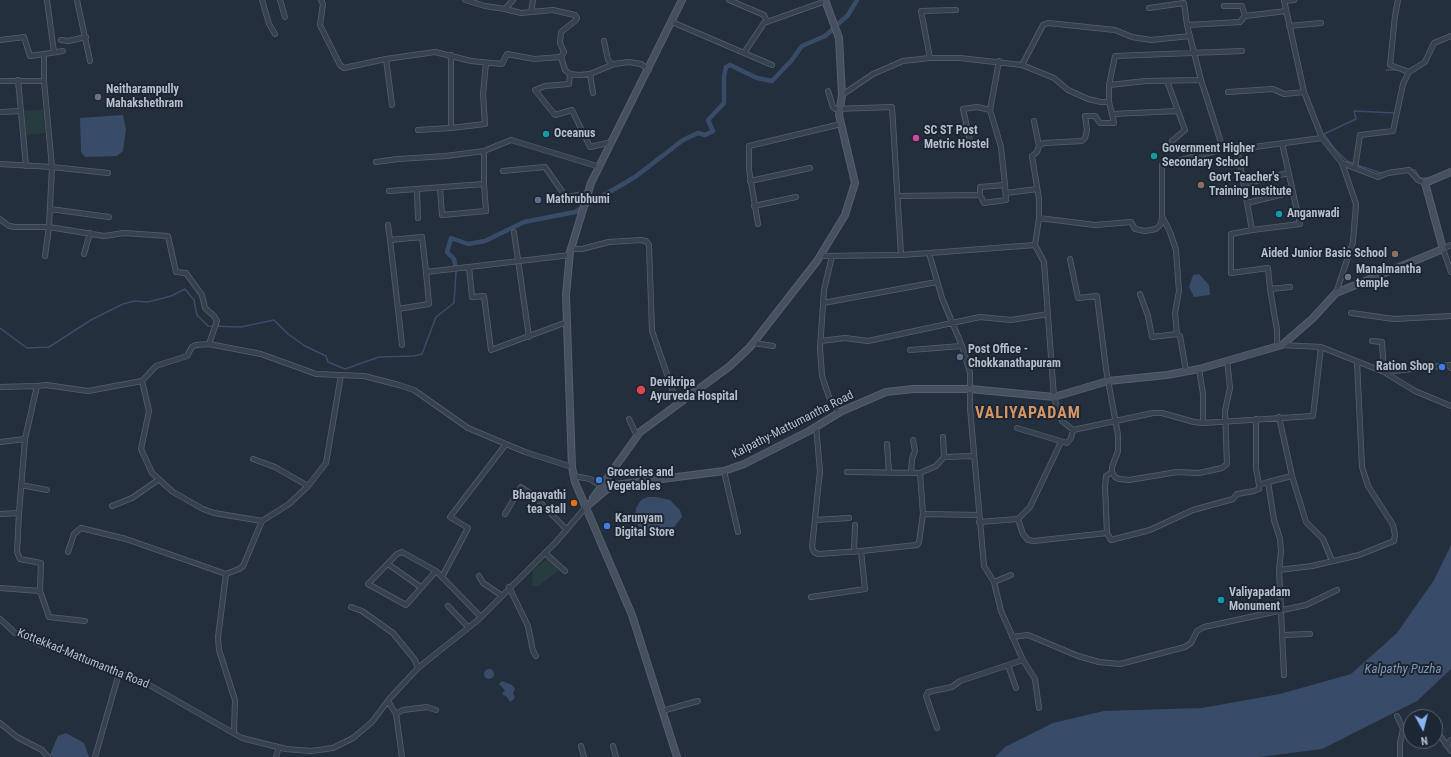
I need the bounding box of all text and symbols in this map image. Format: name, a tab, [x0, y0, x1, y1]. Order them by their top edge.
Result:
place label: Neitharampully Mahakshethram	[106, 83, 183, 111]
marker: Neitharampully Mahakshethram	[93, 92, 103, 102]
place label: SC ST Post Metric Hostel	[924, 124, 989, 152]
place label: Oceanus	[554, 127, 595, 141]
marker: Oceanus	[541, 129, 551, 139]
marker: SC ST Post Metric Hostel	[911, 133, 921, 143]
place label: Government Higher Secondary School	[1162, 142, 1255, 170]
marker: Government Higher Secondary School	[1149, 151, 1159, 161]
place label: Govt Teacher's Training Institute	[1209, 171, 1292, 199]
marker: Govt Teacher's Training Institute	[1196, 180, 1206, 190]
place label: Mathrubhumi	[546, 193, 610, 207]
marker: Mathrubhumi	[533, 195, 543, 205]
place label: Anganwadi	[1287, 207, 1340, 221]
marker: Anganwadi	[1274, 209, 1284, 219]
place label: Aided Junior Basic School	[1261, 247, 1387, 261]
marker: Aided Junior Basic School	[1390, 249, 1400, 259]
place label: Manalmantha temple	[1356, 263, 1421, 291]
marker: Manalmantha temple	[1343, 272, 1353, 282]
place label: Post Office - Chokkanathapuram	[968, 343, 1061, 371]
marker: Post Office - Chokkanathapuram	[955, 352, 965, 362]
place label: Ration Shop	[1376, 360, 1434, 374]
marker: Ration Shop	[1437, 362, 1447, 372]
place label: Devikripa Ayurveda Hospital	[650, 376, 738, 404]
marker: Devikripa Ayurveda Hospital	[635, 384, 647, 396]
street label: Kalpathy-Mattumantha Road	[730, 388, 856, 462]
district label: VALIYAPADAM	[975, 404, 1081, 424]
place label: Groceries and Vegetables	[607, 466, 673, 494]
marker: Groceries and Vegetables	[594, 475, 604, 485]
place label: Bhagavathi tea stall	[513, 489, 566, 517]
marker: Bhagavathi tea stall	[569, 498, 579, 508]
place label: Karunyam Digital Store	[615, 512, 675, 540]
marker: Karunyam Digital Store	[602, 521, 612, 531]
place label: Valiyapadam Monument	[1229, 586, 1290, 614]
marker: Valiyapadam Monument	[1216, 595, 1226, 605]
street label: Kottekkad-Mattumantha Road	[15, 626, 151, 692]
water label: Kalpathy Puzha	[1365, 662, 1441, 678]
north arrow	[1403, 709, 1443, 749]
text: N	[1420, 734, 1429, 747]

